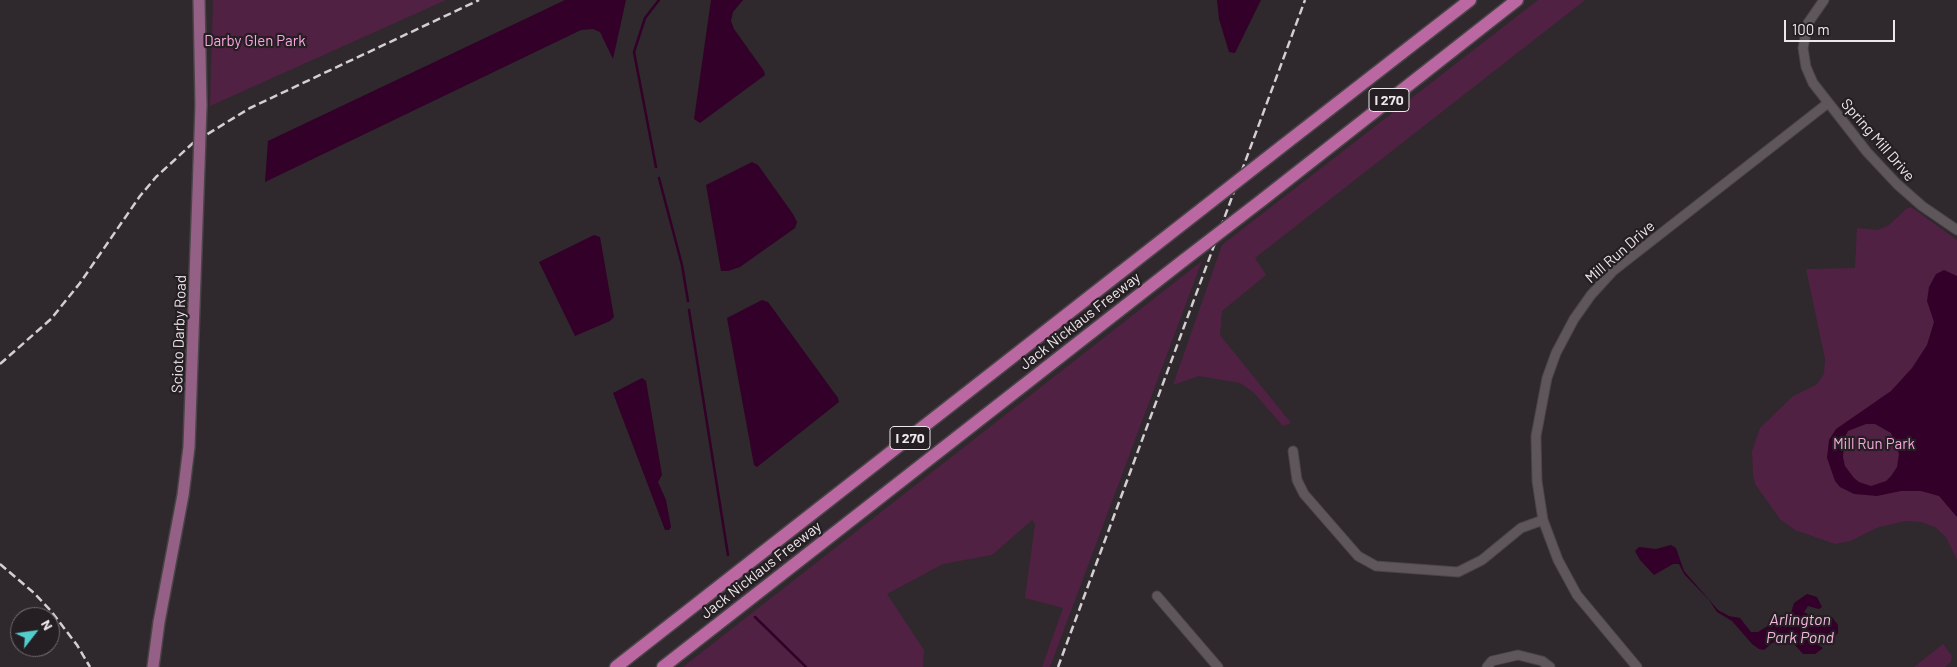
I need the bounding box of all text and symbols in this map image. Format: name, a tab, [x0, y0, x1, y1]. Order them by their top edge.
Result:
scale bar	[1787, 10, 1898, 42]
text: 100 m	[1792, 20, 1830, 38]
park label: Darby Glen Park	[204, 32, 306, 50]
road number: I 270	[1369, 88, 1409, 112]
street label: Spring Mill Drive	[1837, 95, 1919, 185]
street label: Mill Run Drive	[1582, 217, 1658, 287]
street label: Jack Nicklaus Freeway	[1016, 268, 1144, 374]
street label: Scioto Darby Road	[168, 275, 190, 393]
road number: I 270	[890, 426, 930, 449]
park label: Mill Run Park	[1833, 435, 1915, 453]
street label: Jack Nicklaus Freeway	[697, 517, 825, 623]
north arrow	[10, 607, 60, 657]
water label: Arlington Park Pond	[1766, 610, 1834, 648]
text: N	[38, 616, 57, 633]

